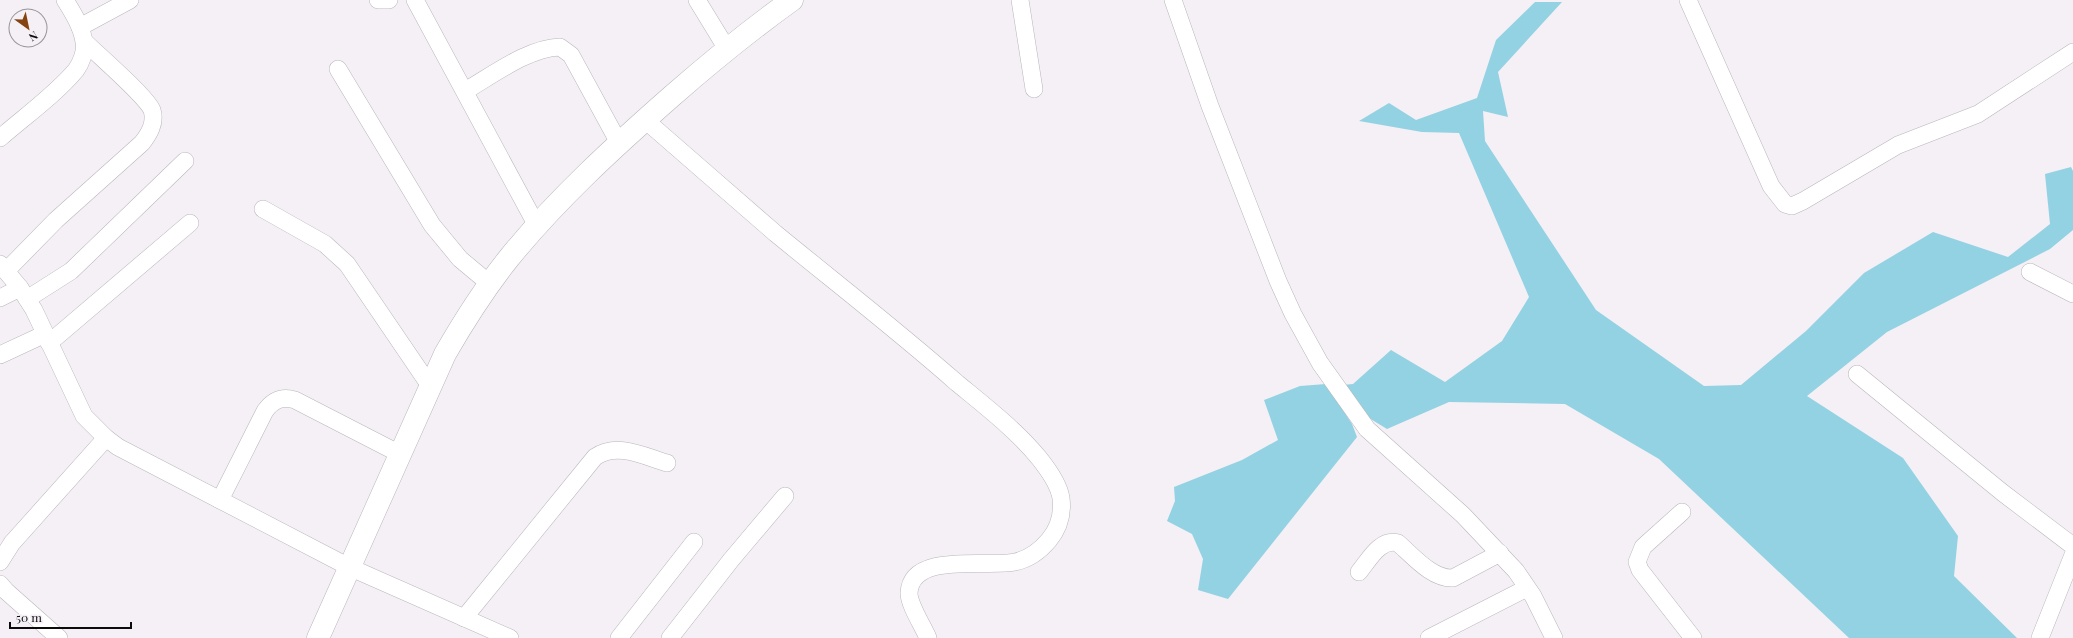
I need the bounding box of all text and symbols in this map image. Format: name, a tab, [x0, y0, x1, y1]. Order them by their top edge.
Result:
north arrow	[8, 8, 48, 48]
text: N	[26, 28, 41, 45]
scale bar	[10, 604, 131, 630]
text: 50 m	[16, 609, 42, 625]

